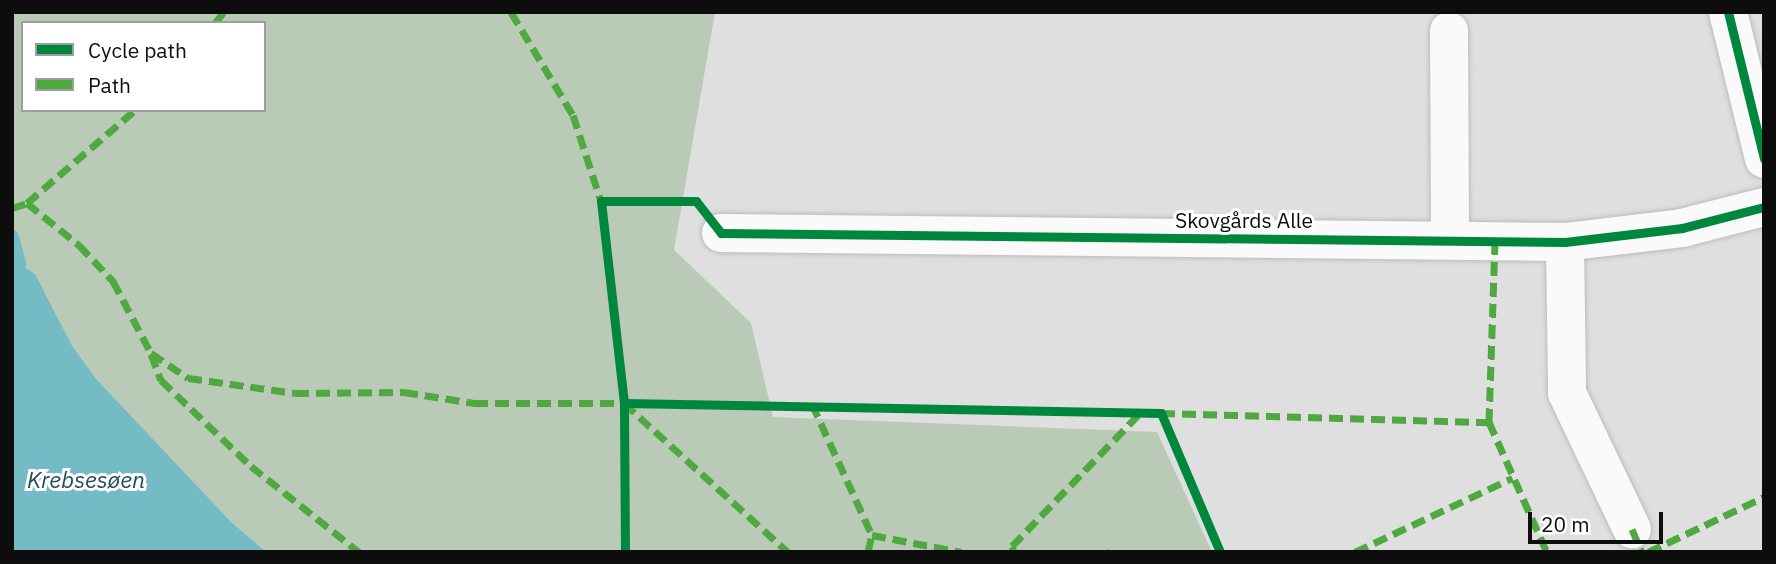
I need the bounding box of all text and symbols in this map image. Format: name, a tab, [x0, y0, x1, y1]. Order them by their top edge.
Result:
legend	[21, 21, 266, 112]
text: Cycle path	[88, 36, 187, 64]
text: Path	[88, 71, 131, 99]
street label: Skovgårds Alle	[1175, 207, 1313, 233]
water label: Krebsesøen	[27, 465, 145, 493]
scale bar	[1531, 498, 1666, 542]
text: 20 m	[1541, 510, 1590, 538]

